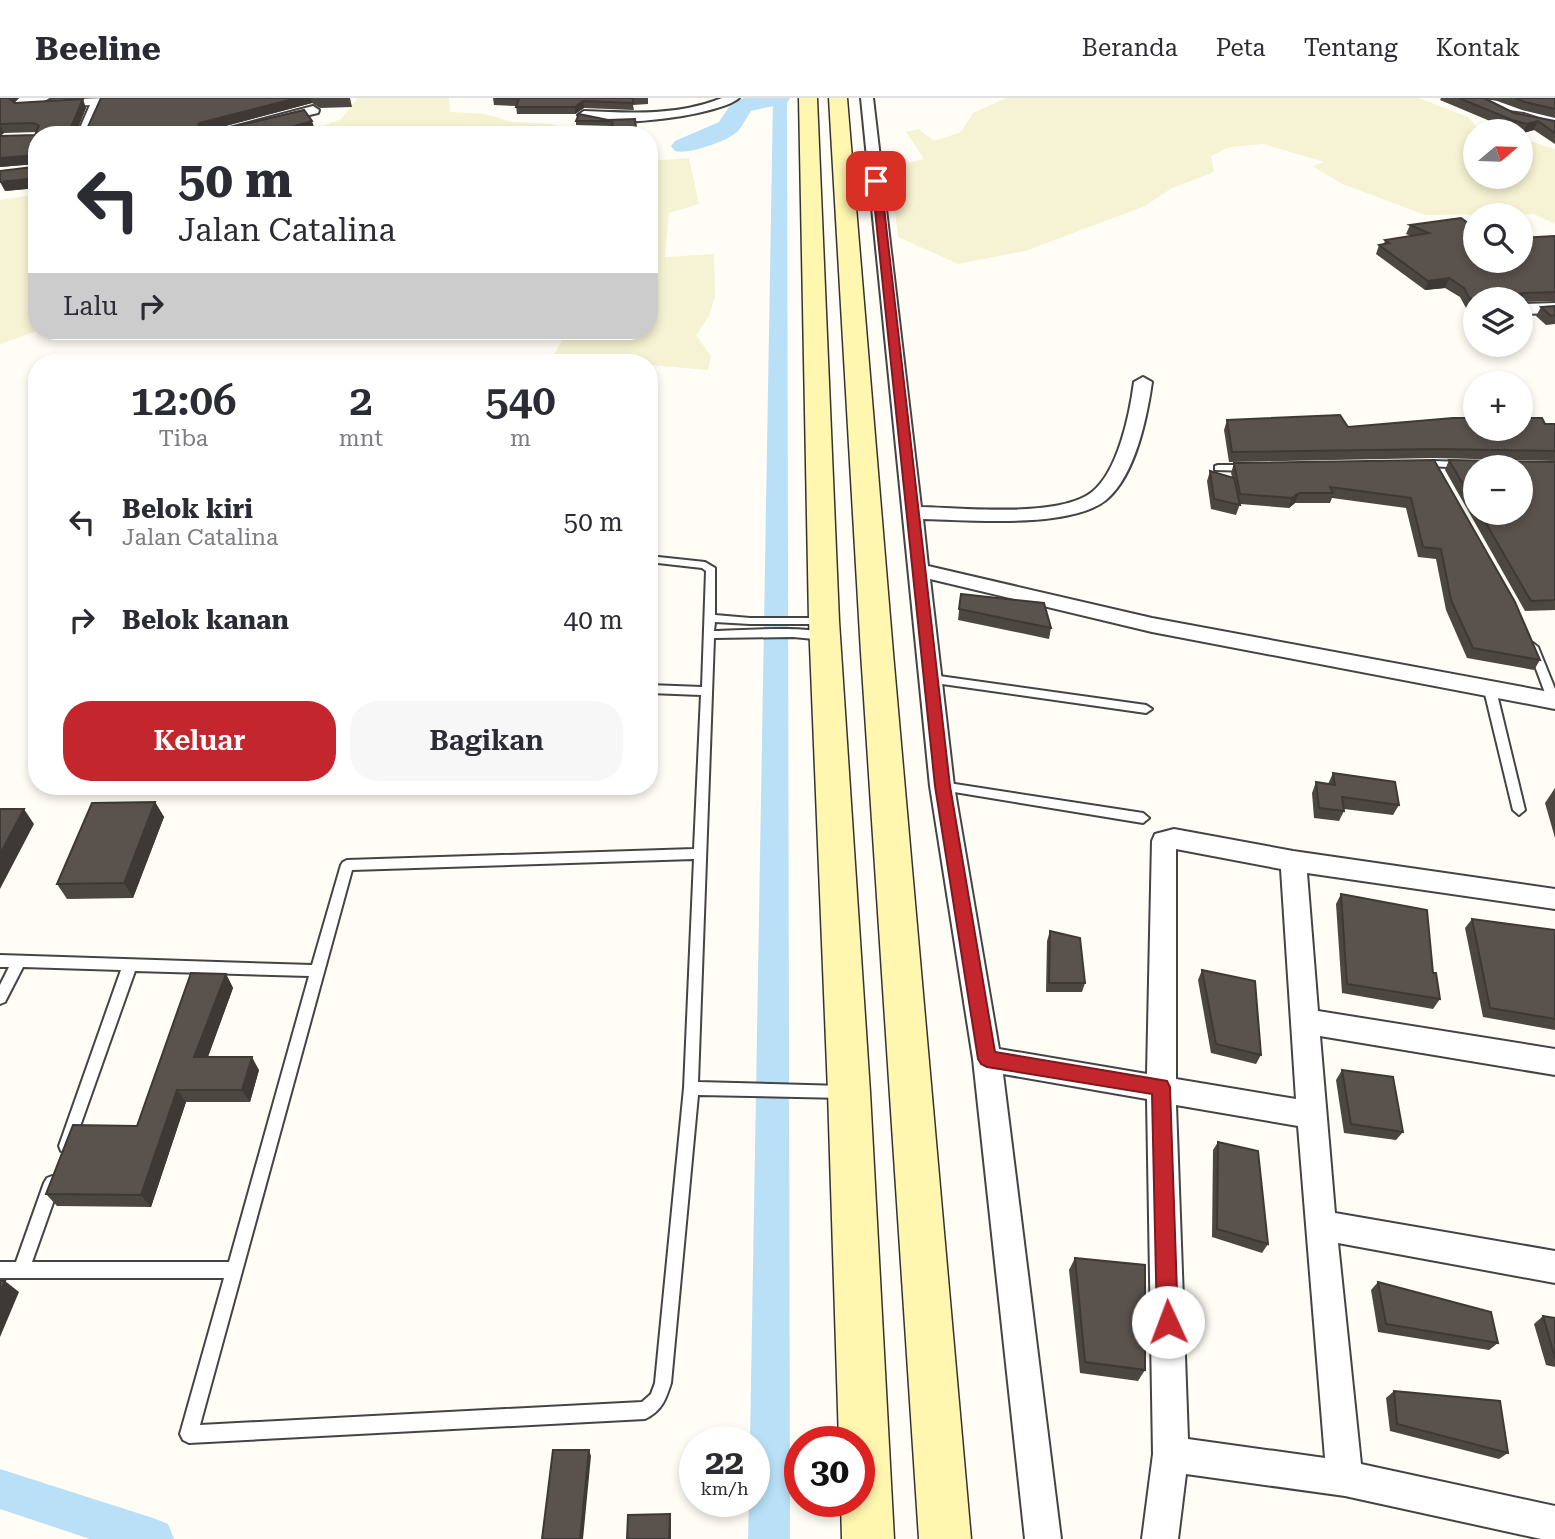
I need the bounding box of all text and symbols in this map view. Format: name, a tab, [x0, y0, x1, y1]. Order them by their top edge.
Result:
text: Beeline	[35, 29, 161, 68]
text: Beranda	[1082, 34, 1178, 62]
text: Peta	[1216, 34, 1266, 62]
text: Tentang	[1304, 34, 1398, 62]
text: Kontak	[1436, 34, 1520, 62]
north arrow	[1463, 119, 1533, 189]
map controls	[1463, 119, 1533, 525]
pin	[846, 151, 906, 211]
text: 50 m	[178, 152, 293, 209]
icon: left	[63, 154, 154, 245]
icon: arrive	[857, 162, 895, 200]
button: search	[1463, 203, 1533, 273]
text: Jalan Catalina	[178, 211, 396, 249]
icon: right	[132, 287, 170, 325]
button: layers	[1463, 287, 1533, 357]
text: Lalu	[63, 291, 118, 321]
button: +	[1463, 371, 1533, 441]
text: 12:06	[130, 376, 237, 425]
text: 2	[349, 376, 373, 425]
text: 540	[485, 376, 556, 425]
text: Tiba	[158, 425, 208, 452]
text: mnt	[339, 425, 383, 452]
text: m	[510, 425, 531, 452]
button: −	[1463, 455, 1533, 525]
text: Belok kiri	[122, 494, 253, 524]
icon: left	[63, 503, 101, 541]
text: 50 m	[564, 507, 623, 537]
text: Jalan Catalina	[122, 524, 279, 551]
icon: right	[63, 601, 101, 639]
text: Belok kanan	[122, 605, 289, 635]
text: 40 m	[564, 605, 623, 635]
button: Keluar	[63, 701, 336, 781]
button: Bagikan	[350, 701, 623, 781]
position arrow	[1131, 1285, 1205, 1359]
speed limit sign: 30	[784, 1426, 875, 1517]
text: 22	[705, 1442, 744, 1483]
text: km/h	[700, 1478, 749, 1499]

